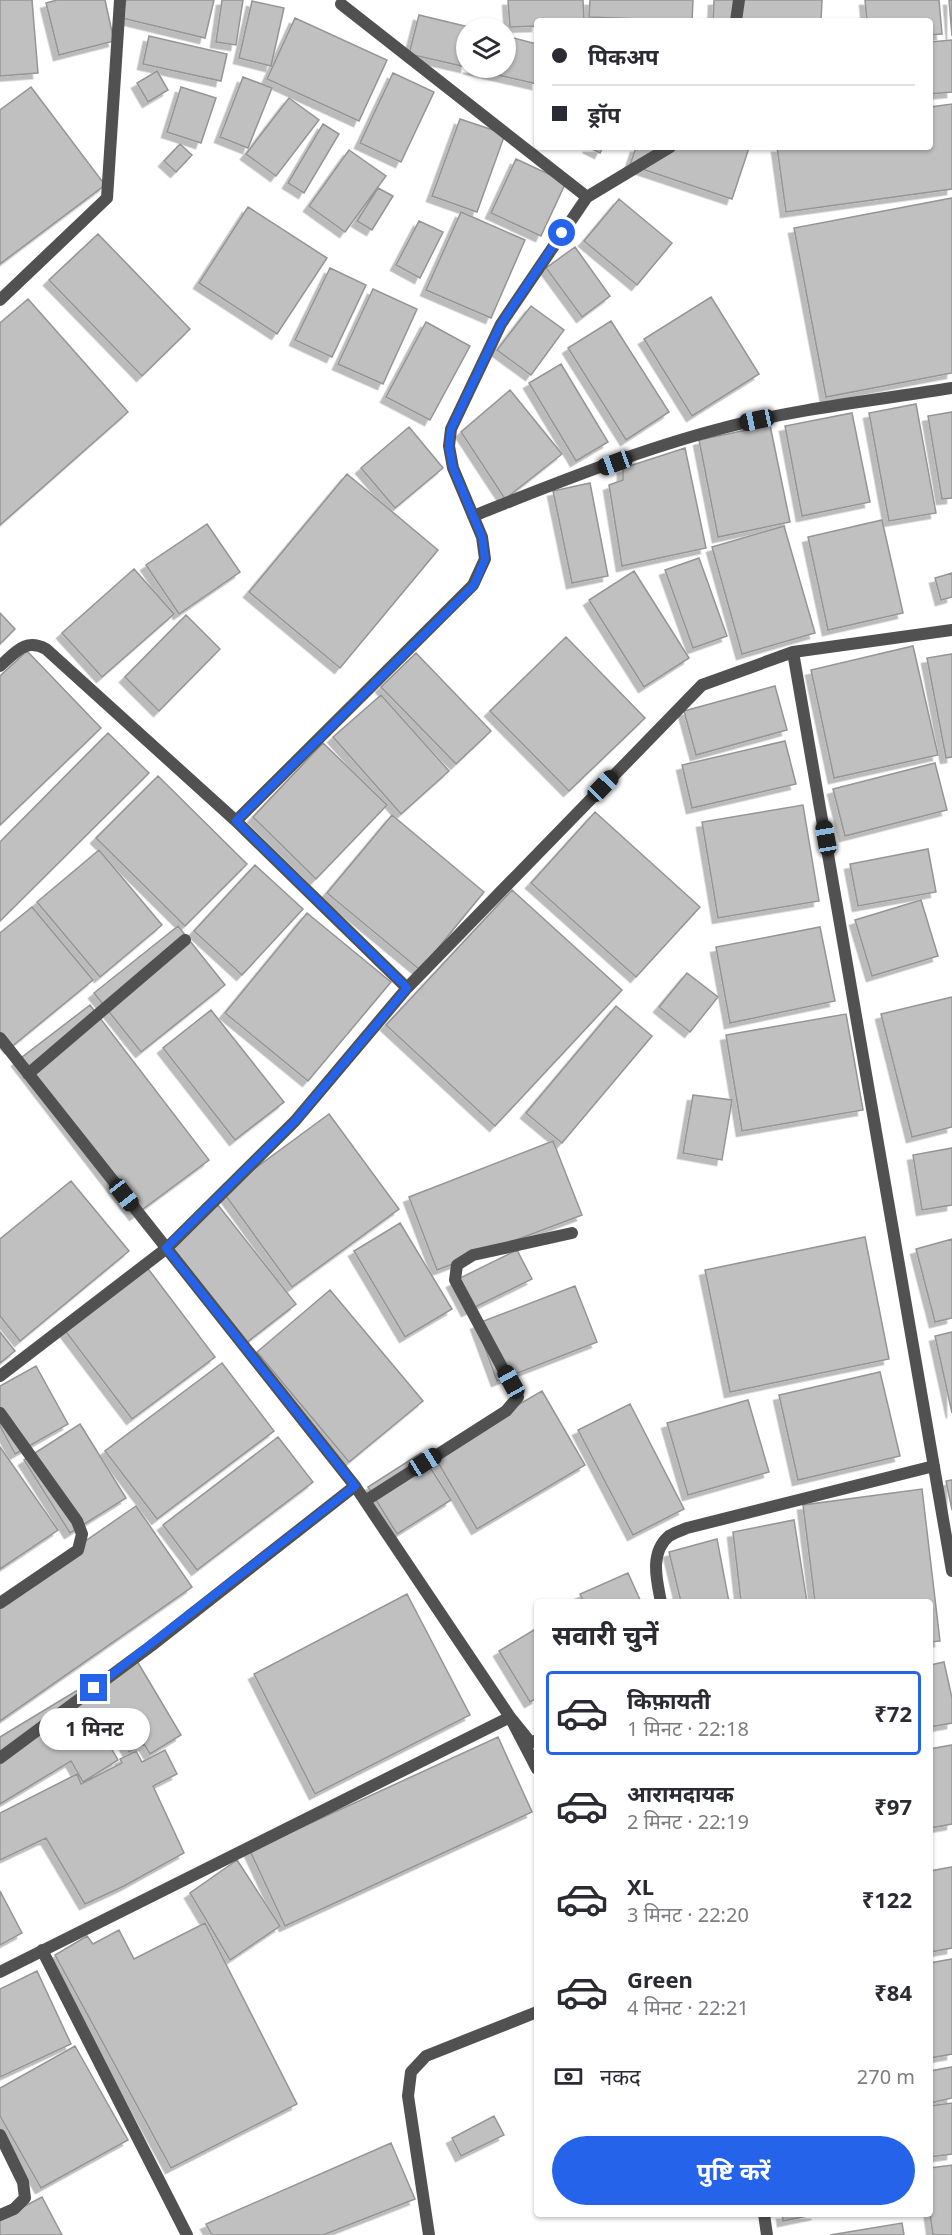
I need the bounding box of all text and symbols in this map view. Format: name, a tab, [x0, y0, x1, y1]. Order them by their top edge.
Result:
map controls	[456, 18, 516, 78]
button: layers	[456, 18, 516, 78]
text: पिकअप	[588, 41, 659, 71]
text: ड्रॉप	[588, 99, 621, 129]
route start	[548, 219, 575, 246]
car	[738, 407, 776, 433]
car	[595, 448, 635, 478]
car	[584, 767, 622, 805]
car	[814, 819, 838, 857]
car	[106, 1175, 142, 1215]
car	[494, 1362, 528, 1402]
car	[405, 1445, 445, 1479]
text: सवारी चुनें	[552, 1616, 658, 1653]
route end	[80, 1674, 107, 1701]
text: किफ़ायती	[627, 1685, 711, 1715]
icon: car	[555, 1686, 609, 1740]
text: ₹72	[874, 1698, 912, 1728]
callout: 1 मिनट	[38, 1709, 150, 1751]
text: 1 मिनट	[65, 1715, 124, 1742]
text: 1 मिनट · 22:18	[627, 1715, 749, 1742]
text: आरामदायक	[627, 1778, 734, 1808]
icon: car	[555, 1779, 609, 1833]
text: ₹97	[874, 1791, 912, 1821]
text: 2 मिनट · 22:19	[627, 1808, 749, 1835]
text: XL	[627, 1871, 654, 1901]
icon: car	[555, 1872, 609, 1926]
text: ₹122	[862, 1884, 912, 1914]
text: 3 मिनट · 22:20	[627, 1901, 749, 1928]
text: Green	[627, 1964, 693, 1994]
icon: car	[555, 1965, 609, 2019]
text: ₹84	[874, 1977, 912, 2007]
text: 4 मिनट · 22:21	[627, 1994, 749, 2021]
icon: cash	[552, 2060, 585, 2093]
text: नकद	[600, 2061, 641, 2091]
text: 270 m	[857, 2063, 915, 2090]
button: पुष्टि करें	[552, 2136, 915, 2205]

